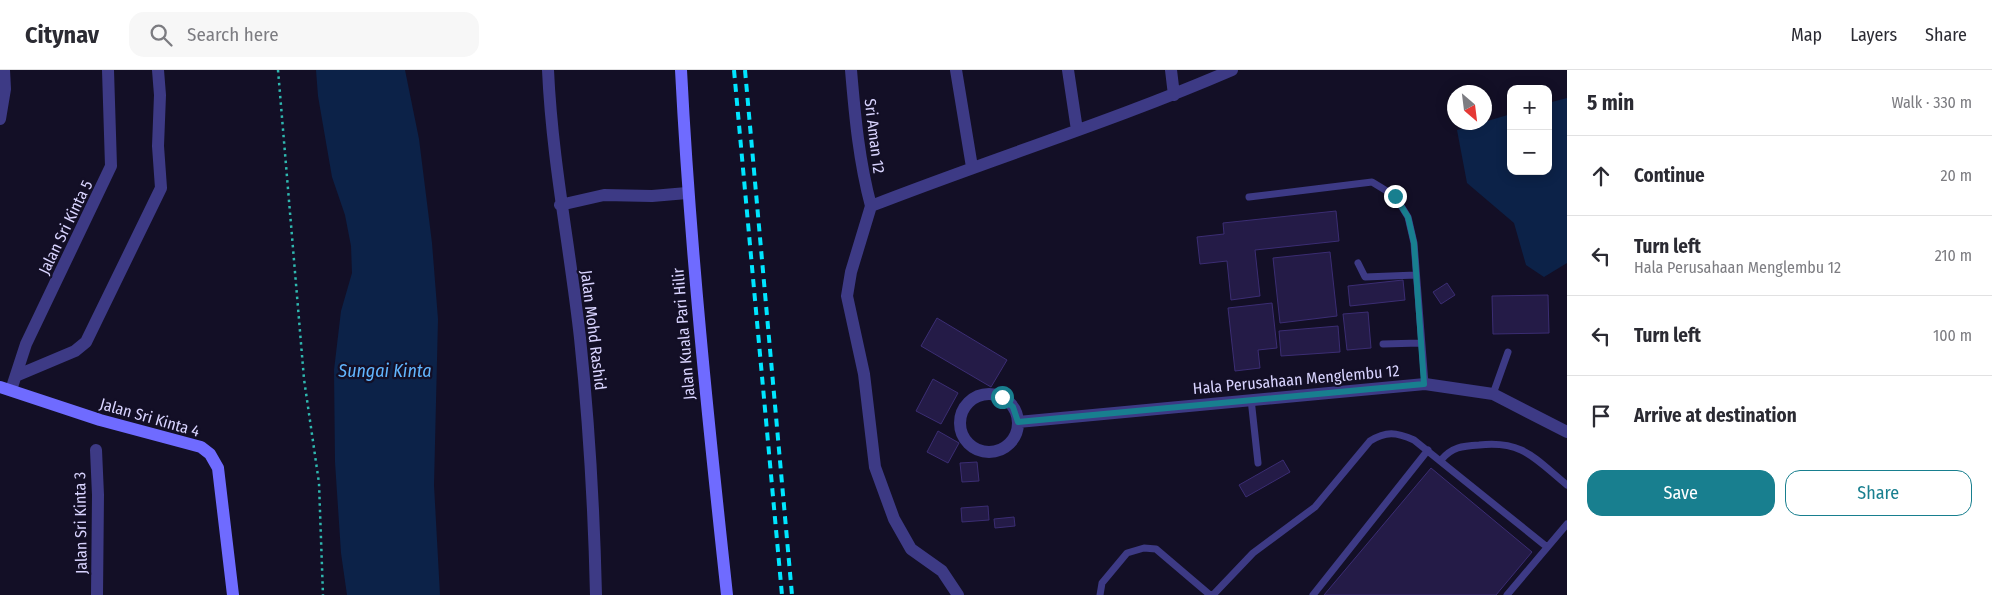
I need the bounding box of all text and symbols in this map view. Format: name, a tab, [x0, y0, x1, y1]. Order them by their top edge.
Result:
search box	[129, 12, 479, 57]
text: Citynav	[25, 21, 99, 49]
icon: search	[147, 21, 175, 49]
text: Search here	[187, 23, 279, 46]
text: Map	[1791, 24, 1822, 46]
text: Layers	[1850, 24, 1897, 46]
text: Share	[1925, 24, 1967, 46]
north arrow	[1447, 85, 1492, 130]
map controls	[1507, 85, 1552, 175]
button: +	[1507, 85, 1552, 130]
text: 5 min	[1587, 90, 1634, 116]
text: Walk · 330 m	[1891, 93, 1972, 112]
street label: Sri Aman 12	[860, 97, 889, 175]
button: −	[1507, 130, 1552, 175]
icon: ahead	[1587, 162, 1615, 190]
text: Continue	[1634, 164, 1705, 187]
text: 20 m	[1941, 166, 1972, 185]
street label: Jalan Sri Kinta 5	[34, 177, 96, 277]
route end	[1384, 185, 1407, 208]
text: Turn left	[1634, 235, 1701, 258]
icon: left	[1587, 242, 1615, 270]
text: 210 m	[1935, 246, 1972, 265]
text: Hala Perusahaan Menglembu 12	[1634, 258, 1841, 277]
street label: Jalan Kuala Pari Hilir	[668, 267, 699, 401]
street label: Jalan Mohd Rashid	[577, 269, 610, 391]
icon: left	[1587, 322, 1615, 350]
text: Turn left	[1634, 324, 1701, 347]
text: 100 m	[1933, 326, 1972, 345]
water label: Sungai Kinta	[337, 360, 432, 382]
street label: Hala Perusahaan Menglembu 12	[1192, 361, 1400, 398]
route start	[991, 386, 1014, 409]
street label: Jalan Sri Kinta 4	[98, 394, 202, 441]
icon: arrive	[1587, 402, 1615, 430]
text: Arrive at destination	[1634, 404, 1797, 427]
button: Save	[1587, 470, 1775, 516]
button: Share	[1785, 470, 1972, 516]
street label: Jalan Sri Kinta 3	[70, 472, 91, 574]

